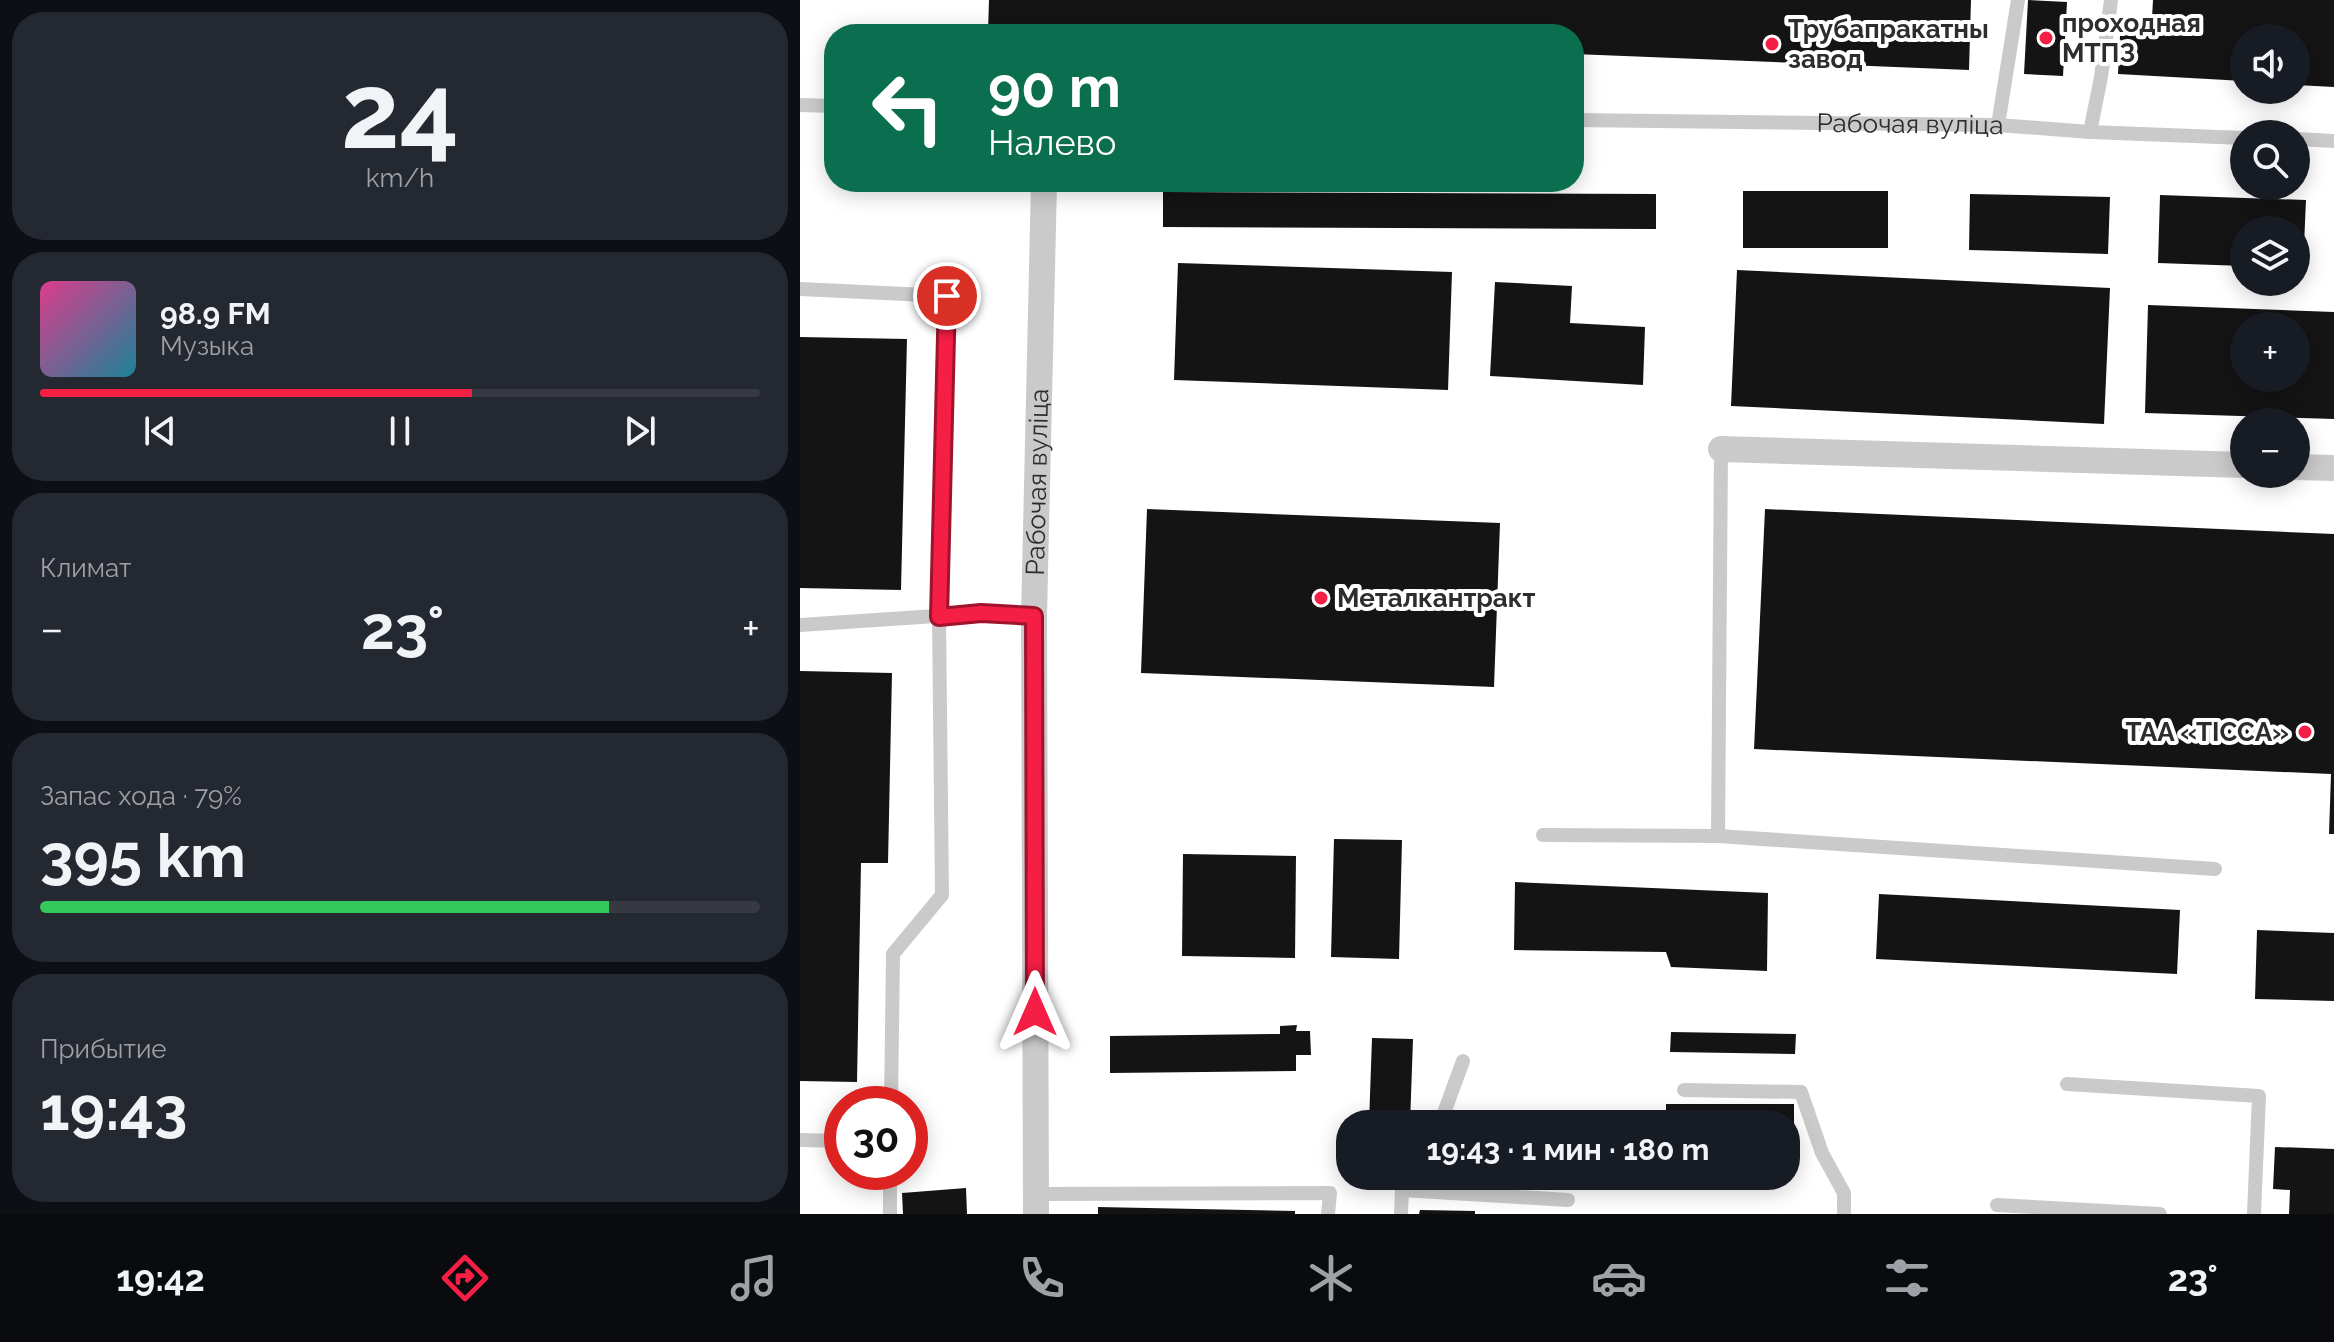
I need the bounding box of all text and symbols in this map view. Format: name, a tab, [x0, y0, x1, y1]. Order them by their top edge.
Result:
place label: проходная МТПЗ	[2062, 8, 2201, 68]
place label: Трубапракатны завод	[1788, 14, 1989, 74]
map controls	[2230, 24, 2310, 488]
button: sound	[2230, 24, 2310, 104]
marker: проходная МТПЗ	[2037, 29, 2055, 47]
marker: Трубапракатны завод	[1763, 35, 1781, 53]
text: 24	[341, 50, 459, 172]
text: 90 m	[988, 54, 1121, 120]
icon: left	[856, 56, 960, 160]
street label: Рабочая вуліца	[1816, 108, 2004, 140]
button: search	[2230, 120, 2310, 200]
text: Налево	[988, 121, 1116, 163]
text: km/h	[366, 163, 434, 193]
button: layers	[2230, 216, 2310, 296]
pin	[913, 262, 981, 330]
icon: arrive	[925, 274, 969, 318]
text: 98.9 FM	[160, 296, 271, 331]
button: +	[2230, 312, 2310, 392]
text: Музыка	[160, 331, 254, 361]
street label: Рабочая вуліца	[1020, 388, 1054, 576]
button: −	[2230, 408, 2310, 488]
icon: previous	[138, 409, 182, 453]
icon: pause	[378, 409, 422, 453]
icon: next	[618, 409, 662, 453]
text: Климат	[40, 553, 131, 583]
place label: Металкантракт	[1337, 583, 1536, 613]
marker: Металкантракт	[1312, 589, 1330, 607]
text: 23°	[361, 593, 444, 663]
text: −	[40, 603, 64, 654]
text: +	[742, 603, 760, 654]
place label: ТАА «ТIССА»	[2125, 717, 2289, 747]
marker: ТАА «ТIССА»	[2296, 723, 2314, 741]
text: Запас хода · 79%	[40, 781, 242, 811]
text: 395 km	[40, 821, 246, 891]
position arrow	[993, 970, 1077, 1054]
text: Прибытие	[40, 1034, 167, 1064]
text: 19:43	[40, 1074, 188, 1144]
speed limit sign: 30	[824, 1086, 928, 1190]
text: 19:43 · 1 мин · 180 m	[1427, 1132, 1709, 1167]
icon: directions	[437, 1250, 493, 1306]
icon: music	[726, 1250, 782, 1306]
icon: phone	[1014, 1250, 1070, 1306]
icon: climate	[1303, 1250, 1359, 1306]
icon: car	[1591, 1250, 1647, 1306]
icon: filters	[1879, 1250, 1935, 1306]
text: 19:42	[116, 1257, 205, 1299]
text: 23°	[2168, 1257, 2218, 1299]

